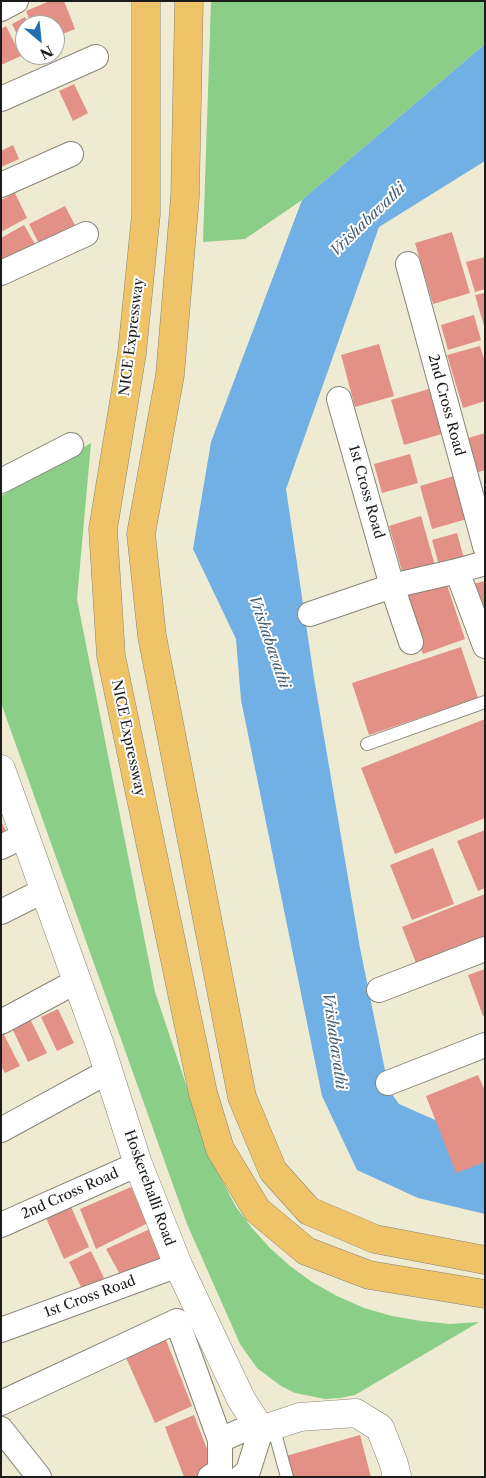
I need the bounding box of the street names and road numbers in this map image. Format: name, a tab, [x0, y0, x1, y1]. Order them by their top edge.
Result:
street label: NICE Expressway	[116, 277, 148, 397]
street label: 2nd Cross Road	[424, 352, 468, 458]
street label: 1st Cross Road	[345, 443, 387, 541]
street label: NICE Expressway	[107, 678, 149, 798]
street label: Hoskerehalli Road	[120, 1128, 178, 1248]
street label: 2nd Cross Road	[19, 1165, 121, 1223]
street label: 1st Cross Road	[42, 1273, 138, 1321]

